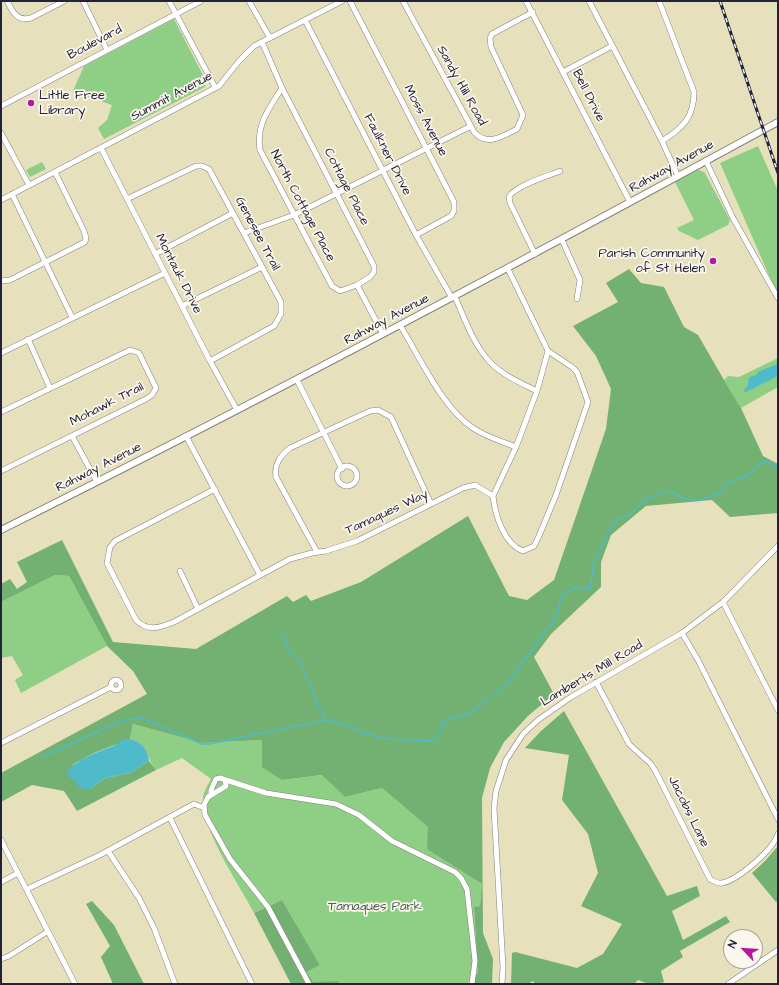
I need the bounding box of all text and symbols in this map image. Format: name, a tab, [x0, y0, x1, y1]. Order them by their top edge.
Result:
street label: Boulevard	[65, 22, 125, 64]
street label: Sandy Hill Road	[432, 43, 490, 129]
street label: Bell Drive	[568, 67, 608, 125]
street label: Summit Avenue	[129, 69, 215, 125]
street label: Moss Avenue	[400, 83, 450, 159]
place label: Little Free Library	[39, 88, 105, 119]
marker: Little Free Library	[26, 98, 36, 108]
street label: Faulkner Drive	[360, 112, 414, 198]
street label: Rahway Avenue	[627, 137, 717, 197]
street label: Cottage Place	[320, 146, 372, 228]
street label: North Cottage Place	[266, 147, 338, 265]
street label: Genesee Trail	[231, 194, 283, 274]
street label: Montauk Drive	[151, 231, 205, 317]
place label: Parish Community of St Helen	[599, 246, 705, 277]
marker: Parish Community of St Helen	[708, 256, 718, 266]
street label: Rahway Avenue	[342, 291, 432, 349]
street label: Mohawk Trail	[67, 380, 147, 430]
street label: Rahway Avenue	[54, 440, 144, 496]
street label: Tamaques Way	[343, 487, 431, 539]
street label: Lamberts Mill Road	[538, 637, 646, 711]
street label: Jacobs Lane	[664, 774, 712, 850]
park label: Tamaques Park	[328, 899, 422, 915]
north arrow	[723, 929, 763, 969]
text: N	[724, 938, 741, 950]

